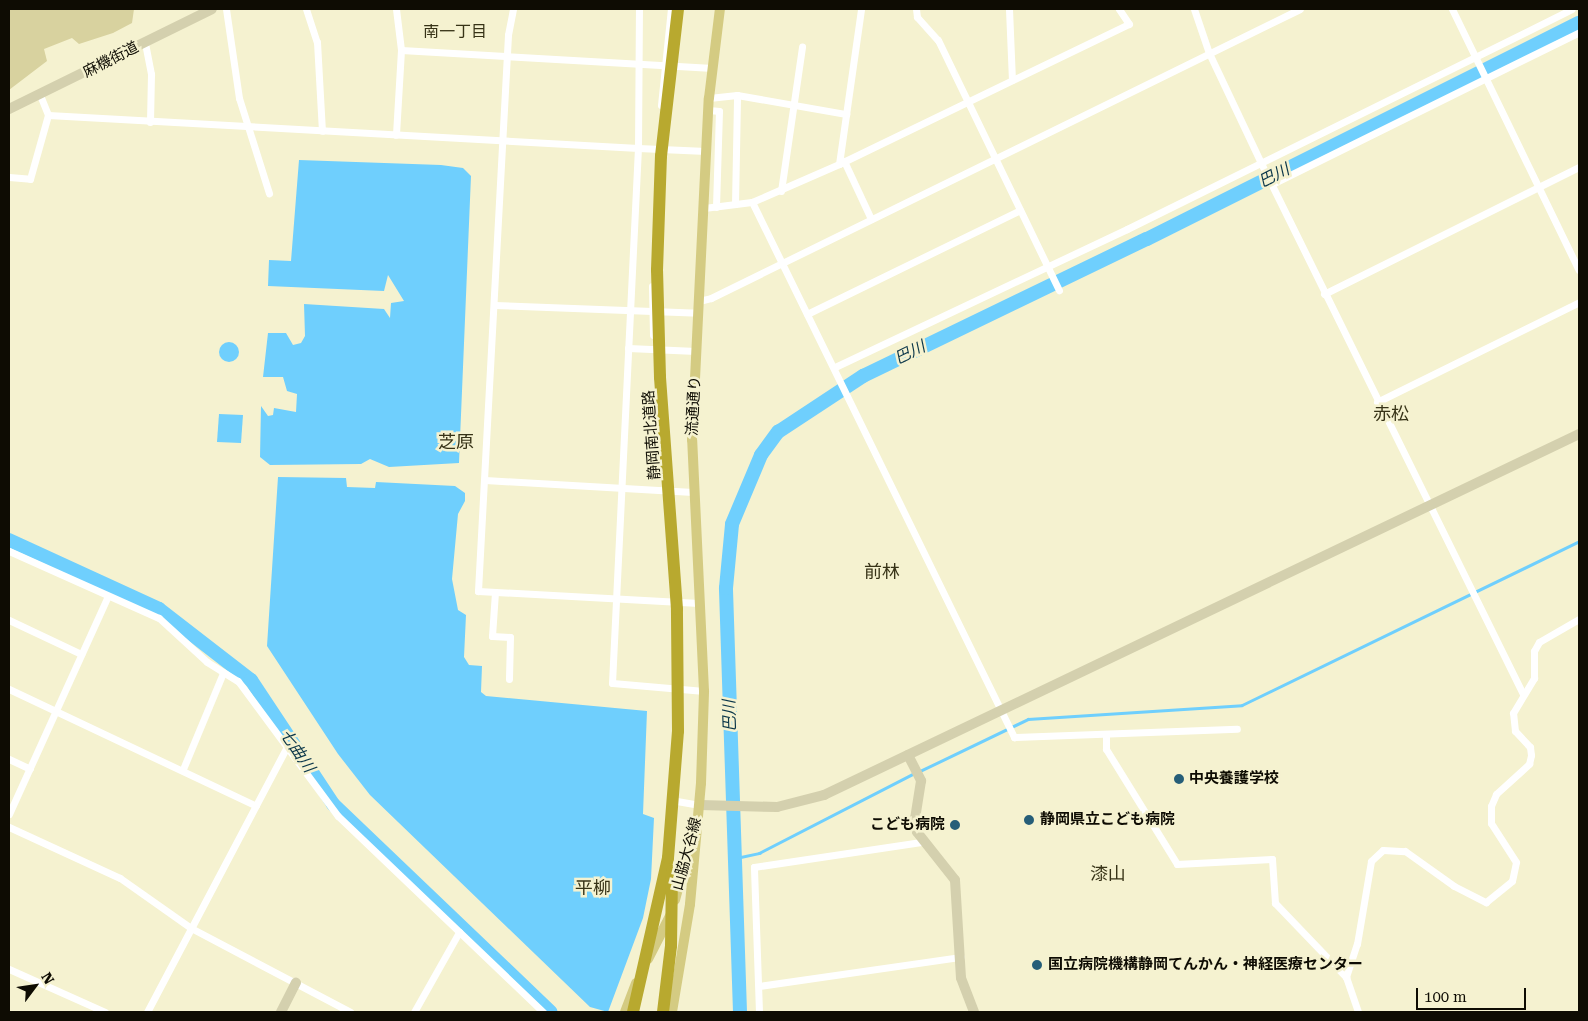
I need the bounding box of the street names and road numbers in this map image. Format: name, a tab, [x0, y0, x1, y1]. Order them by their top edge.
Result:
street label: 麻機街道	[80, 38, 142, 82]
street label: 流通通り	[683, 376, 705, 436]
street label: 静岡南北道路	[640, 389, 664, 481]
street label: 山脇大谷線	[669, 815, 705, 893]

